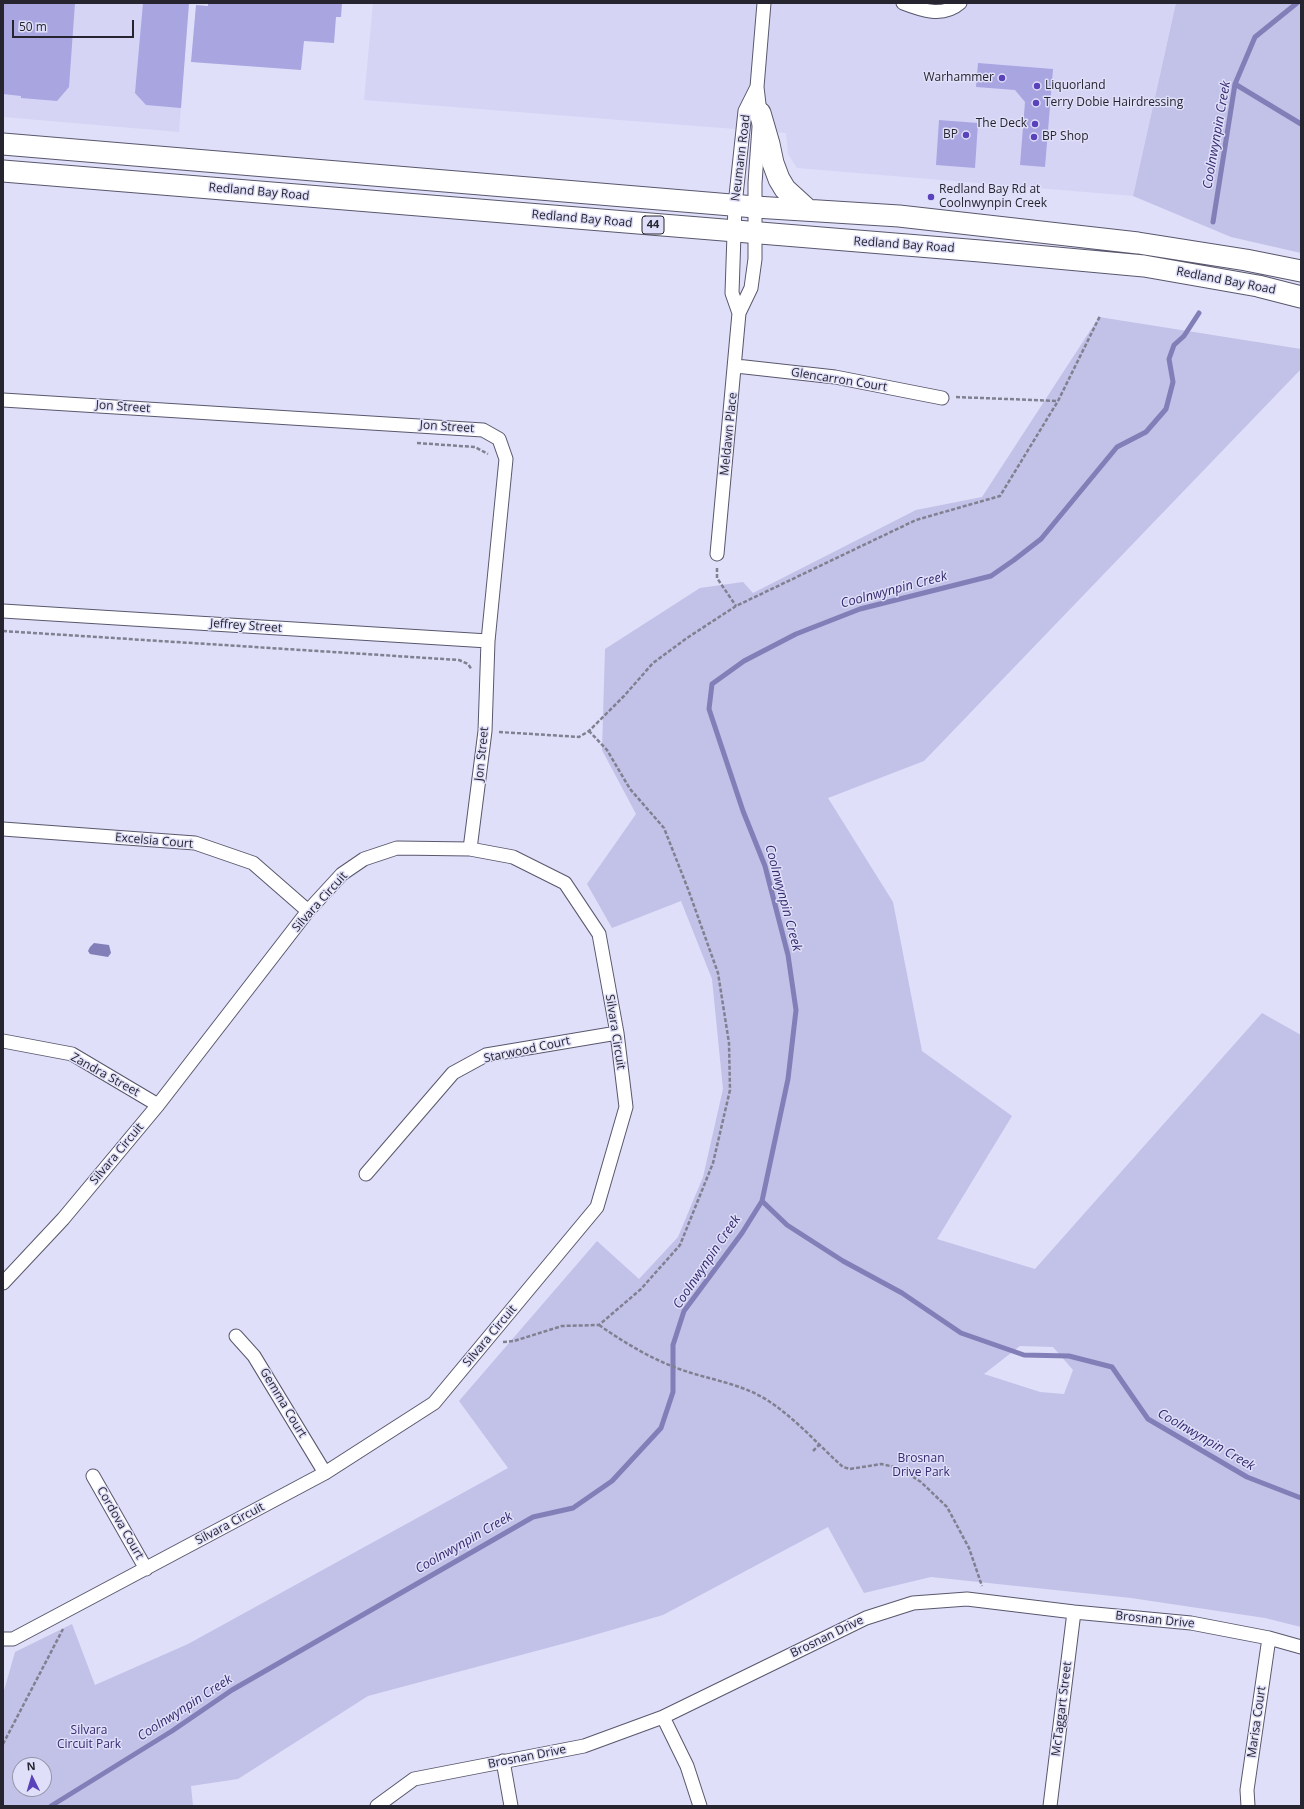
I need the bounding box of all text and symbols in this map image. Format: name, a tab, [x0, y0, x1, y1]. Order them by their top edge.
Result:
scale bar	[14, 12, 136, 38]
text: 50 m	[19, 18, 47, 35]
place label: Warhammer	[923, 71, 994, 85]
marker: Warhammer	[997, 73, 1007, 83]
place label: Liquorland	[1045, 79, 1106, 93]
water label: Coolnwynpin Creek	[1200, 80, 1234, 190]
marker: Liquorland	[1032, 81, 1042, 91]
place label: Terry Dobie Hairdressing	[1044, 96, 1183, 110]
marker: Terry Dobie Hairdressing	[1031, 98, 1041, 108]
street label: Neumann Road	[729, 114, 753, 202]
place label: The Deck	[976, 117, 1027, 131]
marker: The Deck	[1030, 119, 1040, 129]
place label: BP	[943, 128, 958, 142]
marker: BP	[961, 130, 971, 140]
place label: BP Shop	[1042, 130, 1089, 144]
marker: BP Shop	[1029, 132, 1039, 142]
street label: Redland Bay Road	[208, 180, 310, 204]
place label: Redland Bay Rd at Coolnwynpin Creek	[939, 183, 1047, 211]
marker: Redland Bay Rd at Coolnwynpin Creek	[926, 192, 936, 202]
street label: Redland Bay Road	[531, 207, 633, 231]
road number: 44	[642, 216, 664, 234]
street label: Redland Bay Road	[853, 234, 955, 256]
street label: Redland Bay Road	[1175, 264, 1277, 298]
street label: Glencarron Court	[790, 365, 888, 395]
street label: Meldawn Place	[717, 392, 741, 476]
street label: Jon Street	[95, 398, 151, 416]
street label: Jon Street	[419, 418, 475, 436]
water label: Coolnwynpin Creek	[839, 568, 949, 612]
street label: Jeffrey Street	[209, 616, 283, 636]
street label: Jon Street	[472, 726, 492, 782]
street label: Excelsia Court	[114, 830, 194, 852]
water label: Coolnwynpin Creek	[761, 843, 805, 953]
street label: Silvara Circuit	[289, 869, 351, 935]
street label: Silvara Circuit	[602, 993, 628, 1071]
street label: Starwood Court	[482, 1034, 572, 1066]
street label: Zandra Street	[68, 1050, 142, 1100]
street label: Silvara Circuit	[87, 1120, 147, 1188]
water label: Coolnwynpin Creek	[670, 1212, 744, 1312]
street label: Silvara Circuit	[460, 1302, 520, 1370]
street label: Gemma Court	[257, 1366, 309, 1440]
water label: Coolnwynpin Creek	[1155, 1406, 1257, 1474]
park label: Brosnan Drive Park	[892, 1452, 950, 1480]
street label: Cordova Court	[93, 1484, 147, 1562]
street label: Silvara Circuit	[193, 1500, 267, 1548]
water label: Coolnwynpin Creek	[413, 1509, 515, 1577]
street label: Brosnan Drive	[1115, 1609, 1195, 1631]
street label: Brosnan Drive	[788, 1613, 866, 1661]
street label: McTaggart Street	[1049, 1661, 1075, 1757]
water label: Coolnwynpin Creek	[135, 1672, 235, 1744]
street label: Marisa Court	[1245, 1685, 1269, 1759]
park label: Silvara Circuit Park	[57, 1724, 121, 1752]
street label: Brosnan Drive	[487, 1742, 567, 1772]
north arrow	[12, 1757, 52, 1797]
text: N	[26, 1758, 36, 1773]

